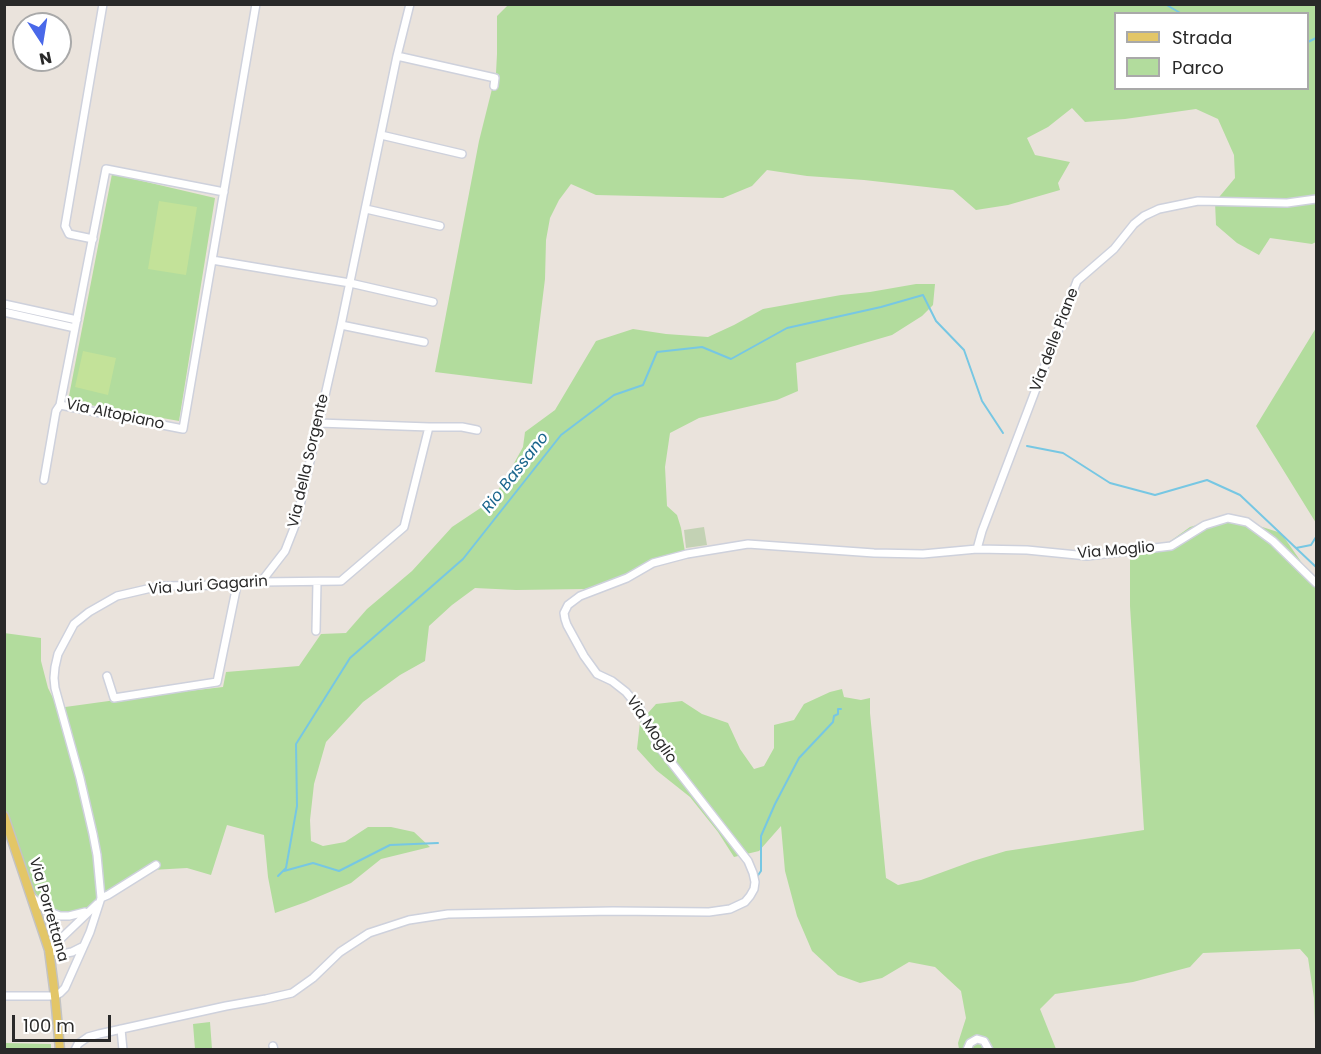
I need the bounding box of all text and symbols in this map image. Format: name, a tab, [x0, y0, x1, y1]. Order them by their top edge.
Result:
north arrow	[12, 12, 72, 72]
legend	[1114, 12, 1309, 90]
text: Strada	[1172, 25, 1232, 50]
text: N	[37, 46, 54, 71]
text: Parco	[1172, 55, 1224, 80]
street label: Via delle Piane	[1027, 286, 1083, 394]
street label: Via della Sorgente	[285, 392, 333, 530]
street label: Via Altopiano	[64, 396, 166, 434]
water label: Rio Bassano	[478, 429, 554, 517]
street label: Via Moglio	[1077, 539, 1155, 563]
street label: Via Juri Gagarin	[148, 573, 268, 599]
street label: Via Moglio	[622, 693, 680, 767]
street label: Via Porrettana	[25, 856, 71, 964]
scale bar	[15, 1003, 114, 1041]
text: 100 m	[23, 1013, 75, 1038]

